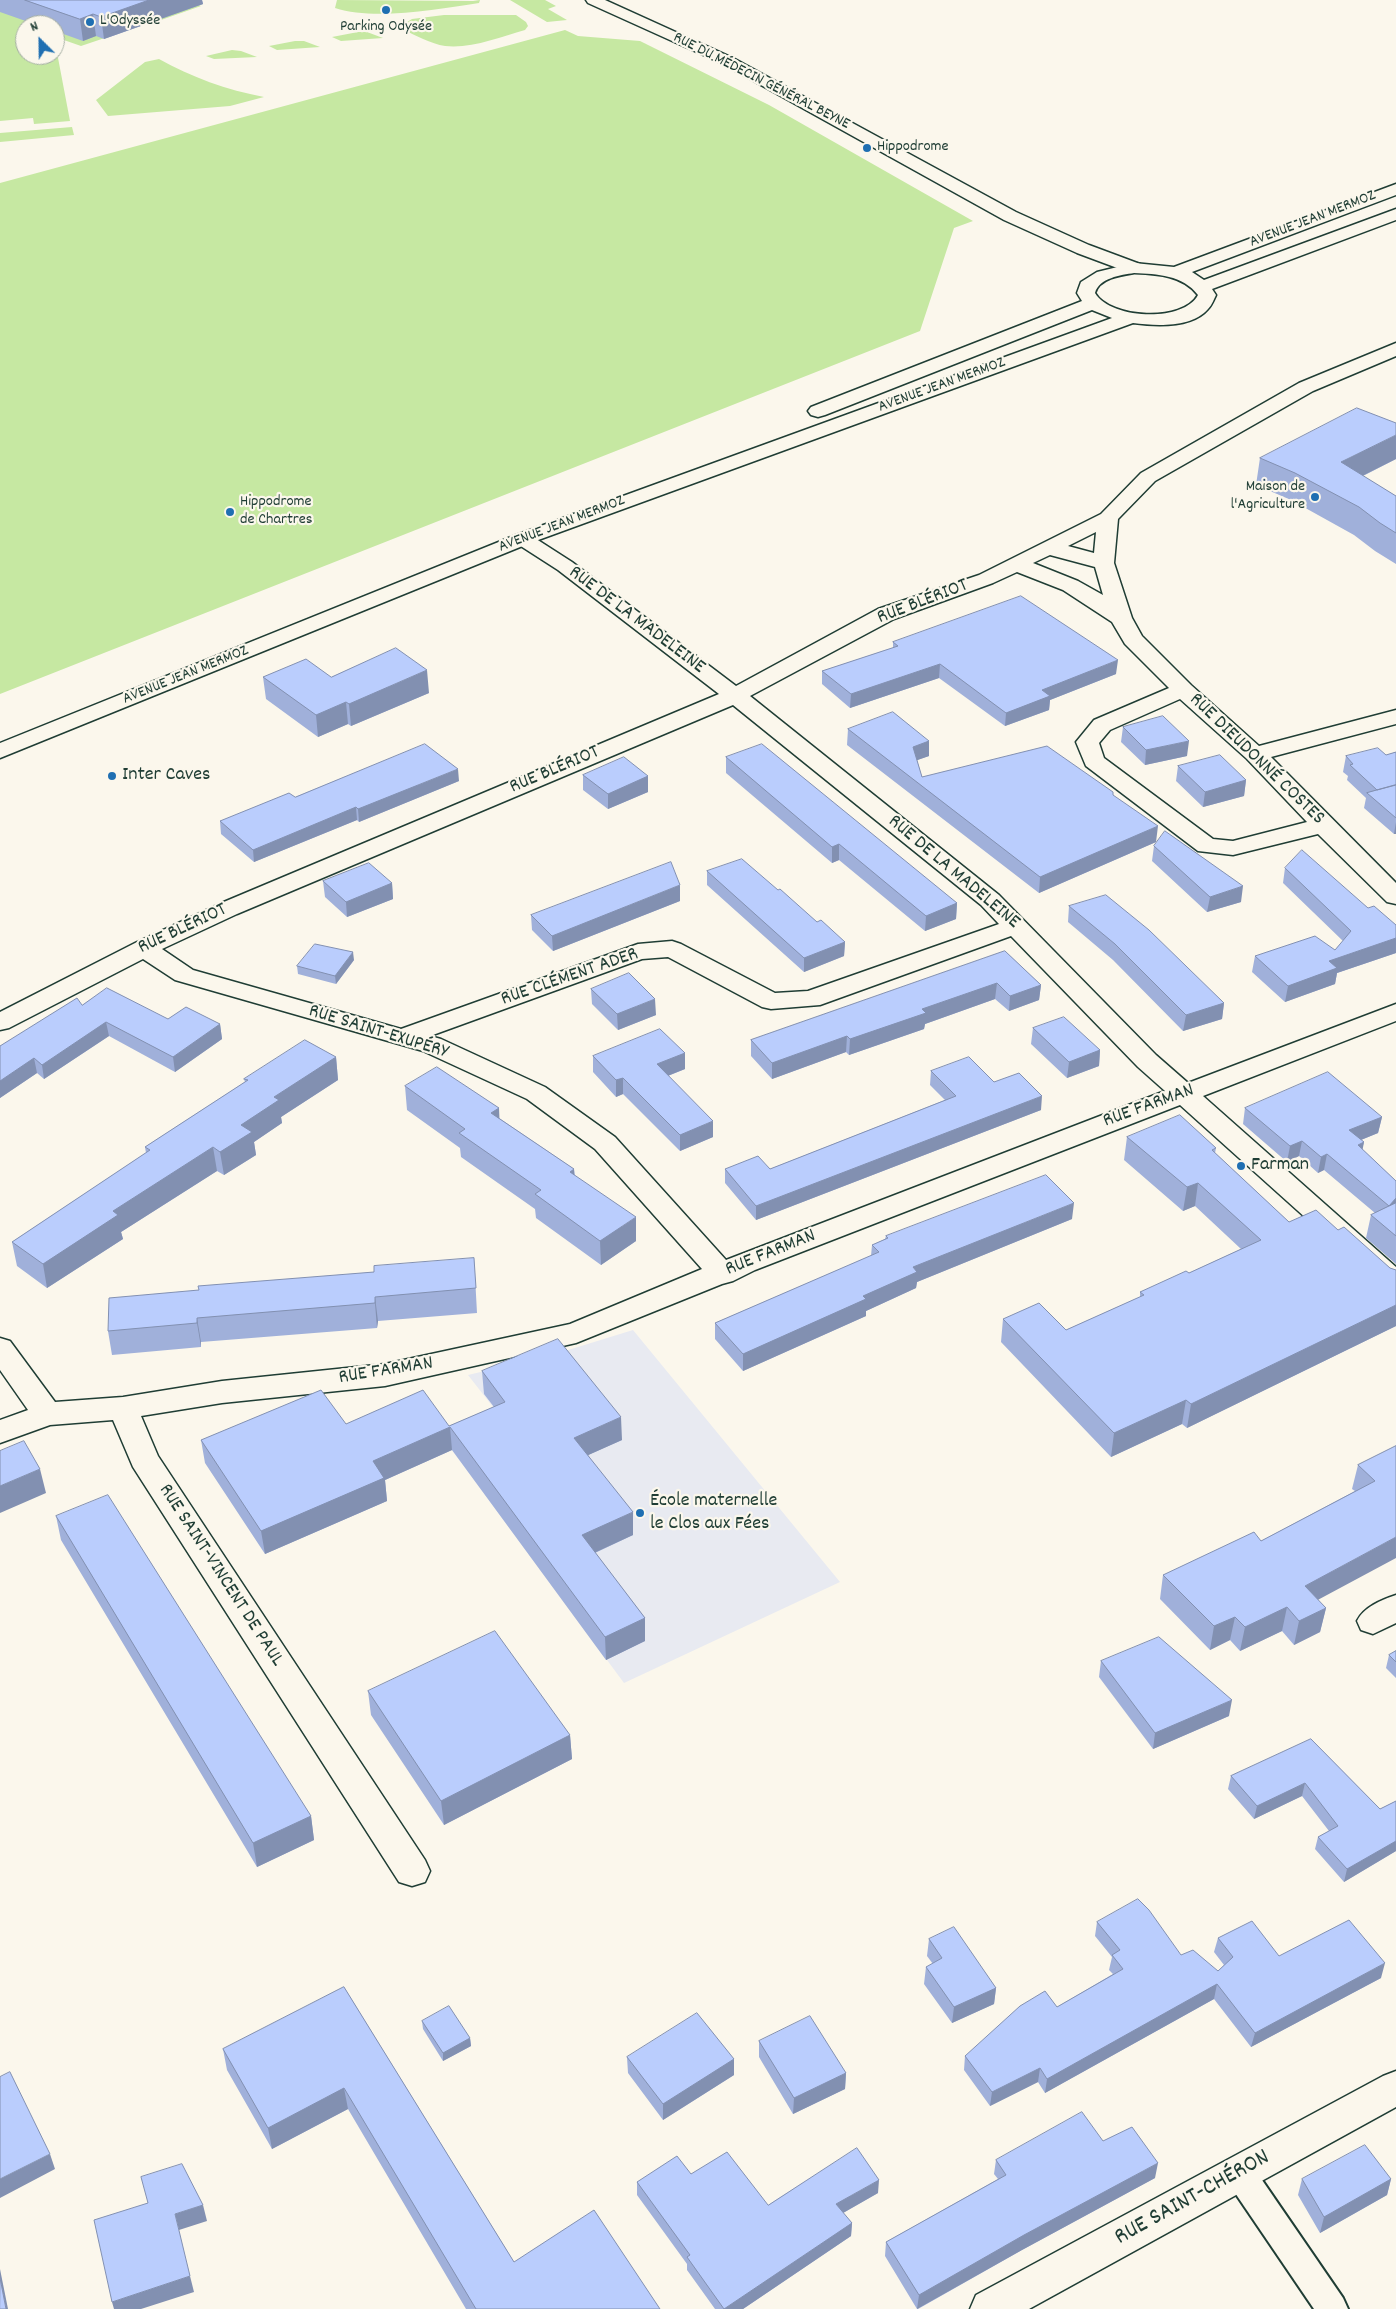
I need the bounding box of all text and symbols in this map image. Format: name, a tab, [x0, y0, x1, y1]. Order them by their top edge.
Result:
marker: Parking Odysée	[380, 4, 392, 16]
place label: L'Odyssée	[100, 12, 160, 32]
north arrow	[15, 15, 65, 65]
marker: L'Odyssée	[84, 16, 96, 28]
text: N	[27, 17, 42, 38]
place label: Parking Odysée	[340, 18, 432, 38]
street label: RUE DU MÉDECIN GÉNÉRAL BEYNE	[669, 29, 853, 135]
place label: Hippodrome	[877, 138, 949, 158]
marker: Hippodrome	[861, 142, 873, 154]
street label: AVENUE JEAN MERMOZ	[1247, 187, 1379, 253]
street label: AVENUE JEAN MERMOZ	[876, 354, 1008, 418]
place label: Maison de l'Agriculture	[1231, 478, 1305, 516]
marker: Maison de l'Agriculture	[1309, 491, 1321, 503]
street label: AVENUE JEAN MERMOZ	[496, 492, 628, 558]
place label: Hippodrome de Chartres	[240, 493, 312, 531]
marker: Hippodrome de Chartres	[224, 506, 236, 518]
street label: RUE DE LA MADELEINE	[563, 562, 709, 680]
street label: RUE BLÉRIOT	[874, 575, 972, 631]
street label: AVENUE JEAN MERMOZ	[120, 642, 252, 710]
street label: RUE DIEUDONNÉ COSTES	[1183, 689, 1329, 831]
street label: RUE BLÉRIOT	[506, 741, 604, 801]
place label: Inter Caves	[122, 764, 210, 788]
marker: Inter Caves	[106, 770, 118, 782]
street label: RUE DE LA MADELEINE	[882, 811, 1024, 935]
street label: RUE BLÉRIOT	[135, 899, 231, 961]
street label: RUE CLÉMENT ADER	[498, 943, 642, 1013]
street label: RUE SAINT-EXUPÉRY	[305, 1000, 451, 1066]
street label: RUE FARMAN	[1100, 1079, 1198, 1135]
place label: Farman	[1251, 1154, 1309, 1178]
marker: Farman	[1235, 1160, 1247, 1172]
street label: RUE FARMAN	[722, 1225, 820, 1283]
street label: RUE FARMAN	[337, 1353, 435, 1391]
street label: RUE SAINT-VINCENT DE PAUL	[152, 1480, 288, 1672]
place label: École maternelle le Clos aux Fées	[650, 1490, 777, 1537]
marker: École maternelle le Clos aux Fées	[634, 1507, 646, 1519]
street label: RUE SAINT-CHÉRON	[1110, 2145, 1276, 2253]

